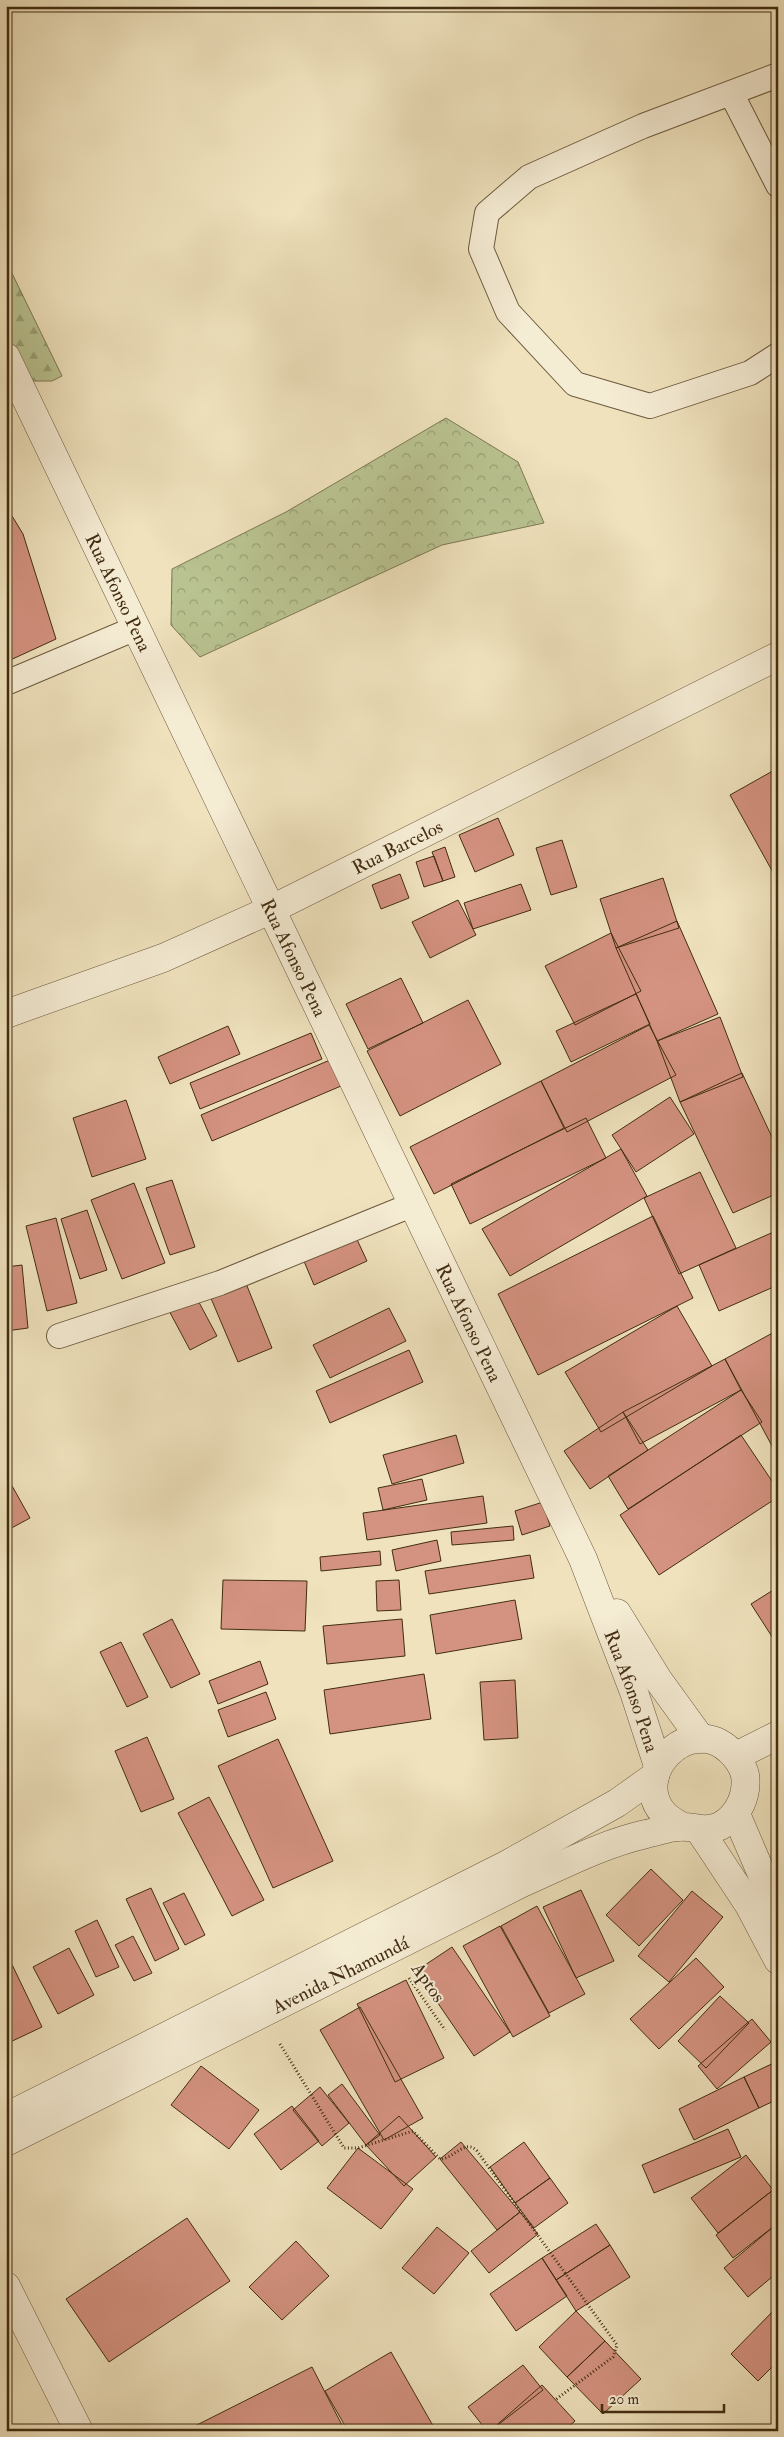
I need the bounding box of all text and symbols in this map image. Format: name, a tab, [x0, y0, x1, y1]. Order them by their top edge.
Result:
street label: Rua Afonso Pena	[80, 530, 157, 656]
street label: Rua Barcelos	[348, 815, 447, 880]
street label: Rua Afonso Pena	[255, 895, 332, 1021]
street label: Rua Afonso Pena	[430, 1260, 507, 1386]
street label: Rua Afonso Pena	[598, 1627, 664, 1755]
street label: Avenida Nhamundá	[268, 1931, 413, 2020]
street label: Aptos	[405, 1957, 450, 2008]
scale bar	[602, 2382, 724, 2414]
text: 20 m	[609, 2390, 639, 2409]

